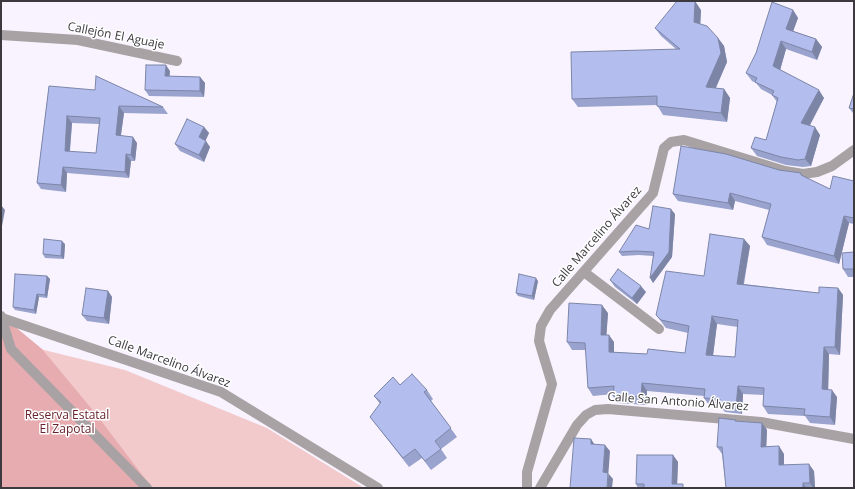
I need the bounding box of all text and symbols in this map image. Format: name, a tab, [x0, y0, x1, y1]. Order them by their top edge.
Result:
street label: Callejón El Aguaje	[66, 20, 166, 52]
street label: Calle Marcelino Álvarez	[549, 183, 645, 291]
street label: Calle Marcelino Álvarez	[106, 333, 232, 391]
street label: Calle San Antonio Álvarez	[607, 390, 749, 414]
park label: Reserva Estatal El Zapotal	[25, 409, 109, 437]

